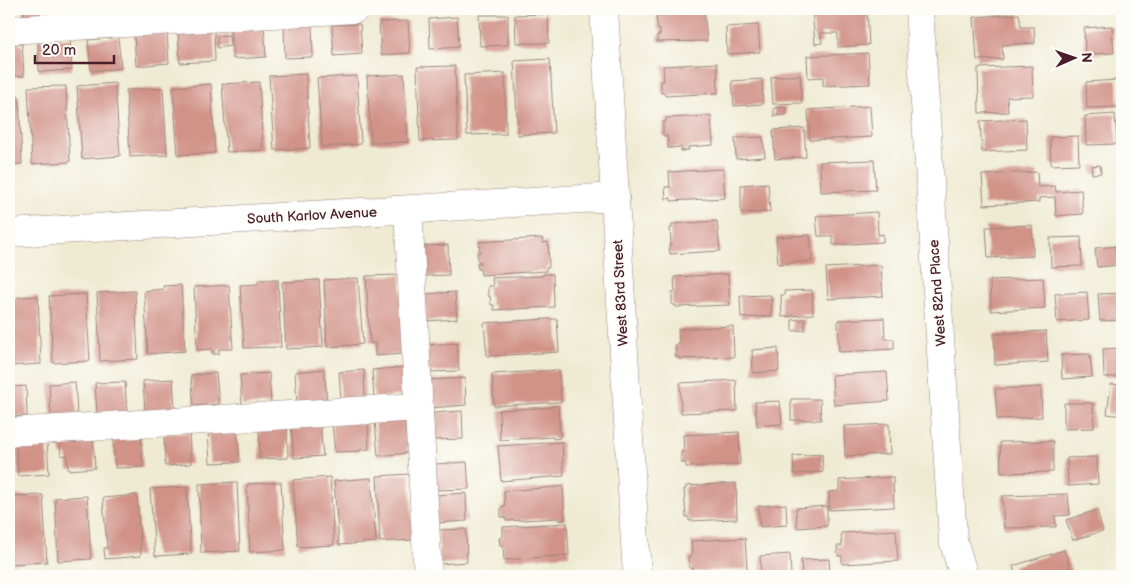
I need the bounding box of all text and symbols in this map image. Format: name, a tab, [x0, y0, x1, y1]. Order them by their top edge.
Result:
scale bar	[35, 32, 114, 64]
north arrow	[1048, 32, 1098, 82]
text: 20 m	[42, 41, 76, 60]
text: N	[1078, 52, 1095, 63]
street label: South Karlov Avenue	[247, 204, 377, 227]
street label: West 83rd Street	[609, 239, 632, 347]
street label: West 82nd Place	[925, 239, 950, 347]

